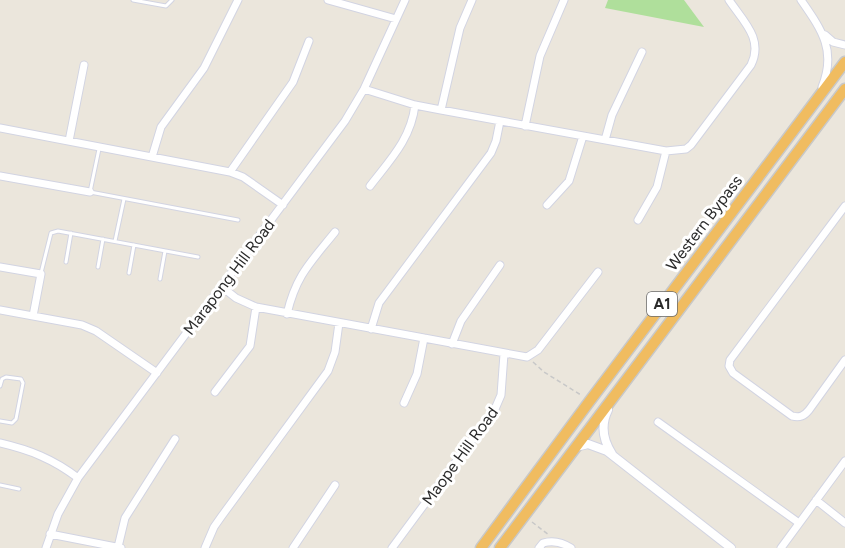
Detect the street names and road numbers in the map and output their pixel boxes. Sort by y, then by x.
street label: Western Bypass [662,171,746,275]
street label: Marapong Hill Road [179,215,279,339]
road number: A1 [647,292,677,316]
street label: Maope Hill Road [418,403,502,509]

